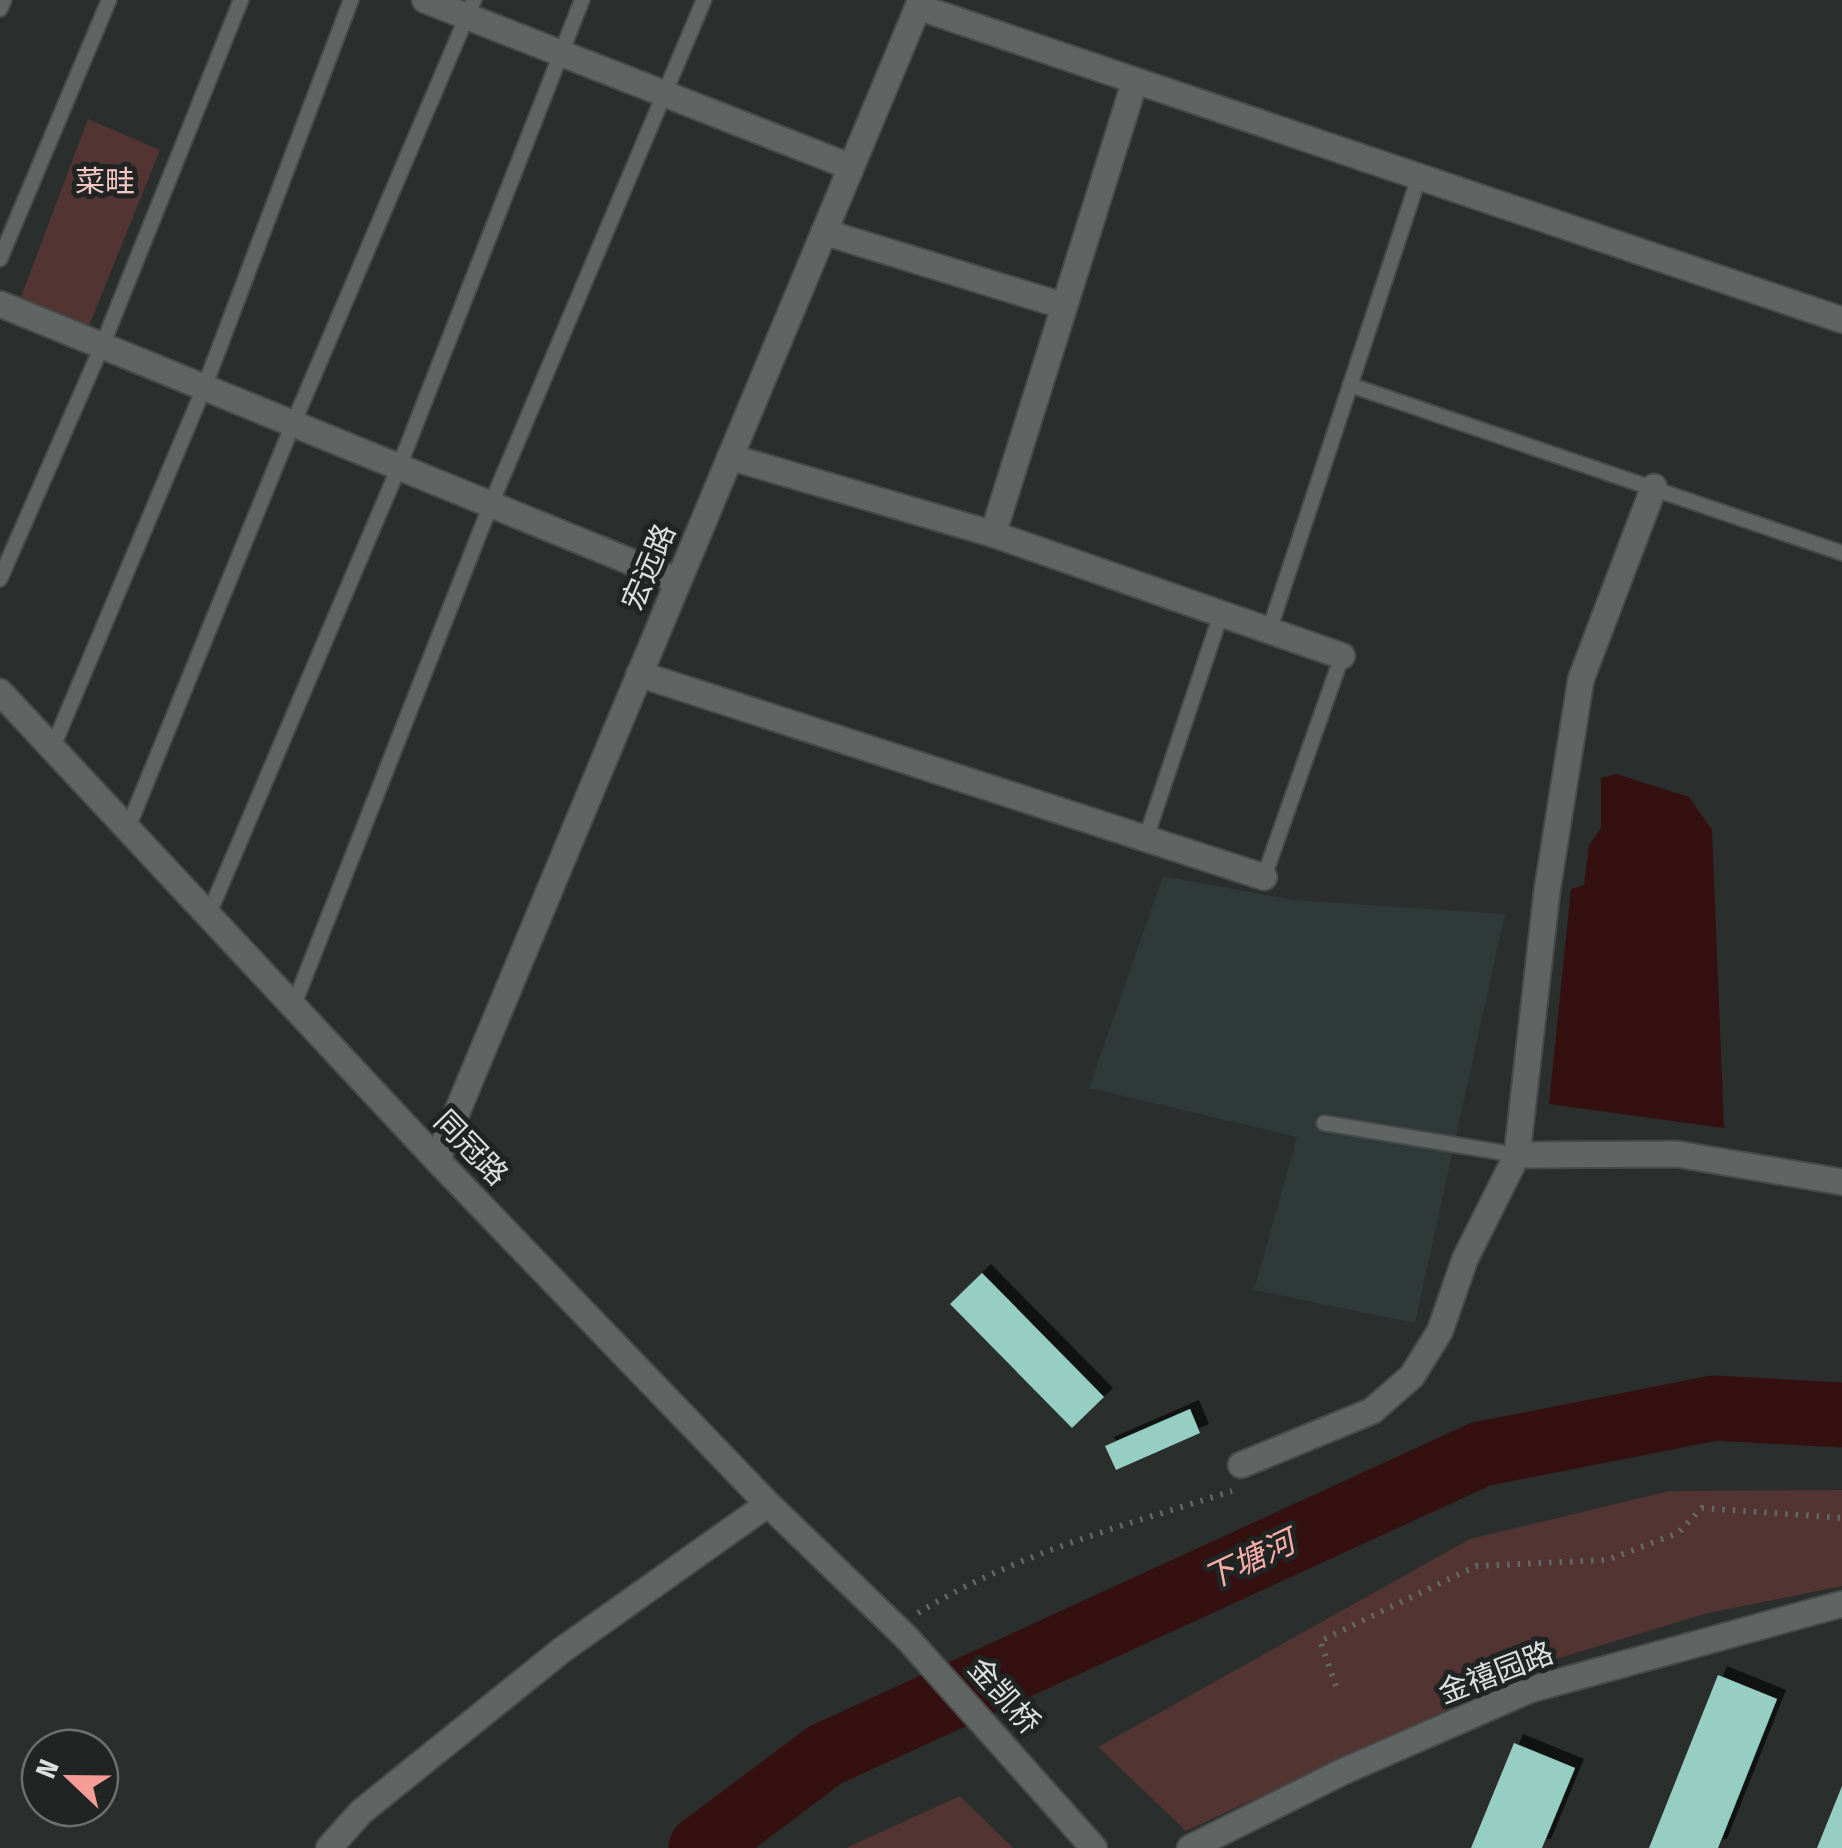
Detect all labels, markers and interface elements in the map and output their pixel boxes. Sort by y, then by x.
park label: 菜畦 [75,164,135,200]
street label: 宏远路 [615,519,683,615]
street label: 同冠路 [427,1103,515,1193]
water label: 下塘河 [1197,1520,1306,1598]
street label: 金禧园路 [1434,1635,1558,1711]
street label: 金凯桥 [961,1651,1047,1741]
north arrow [20,1728,120,1828]
text: N [29,1755,66,1783]

